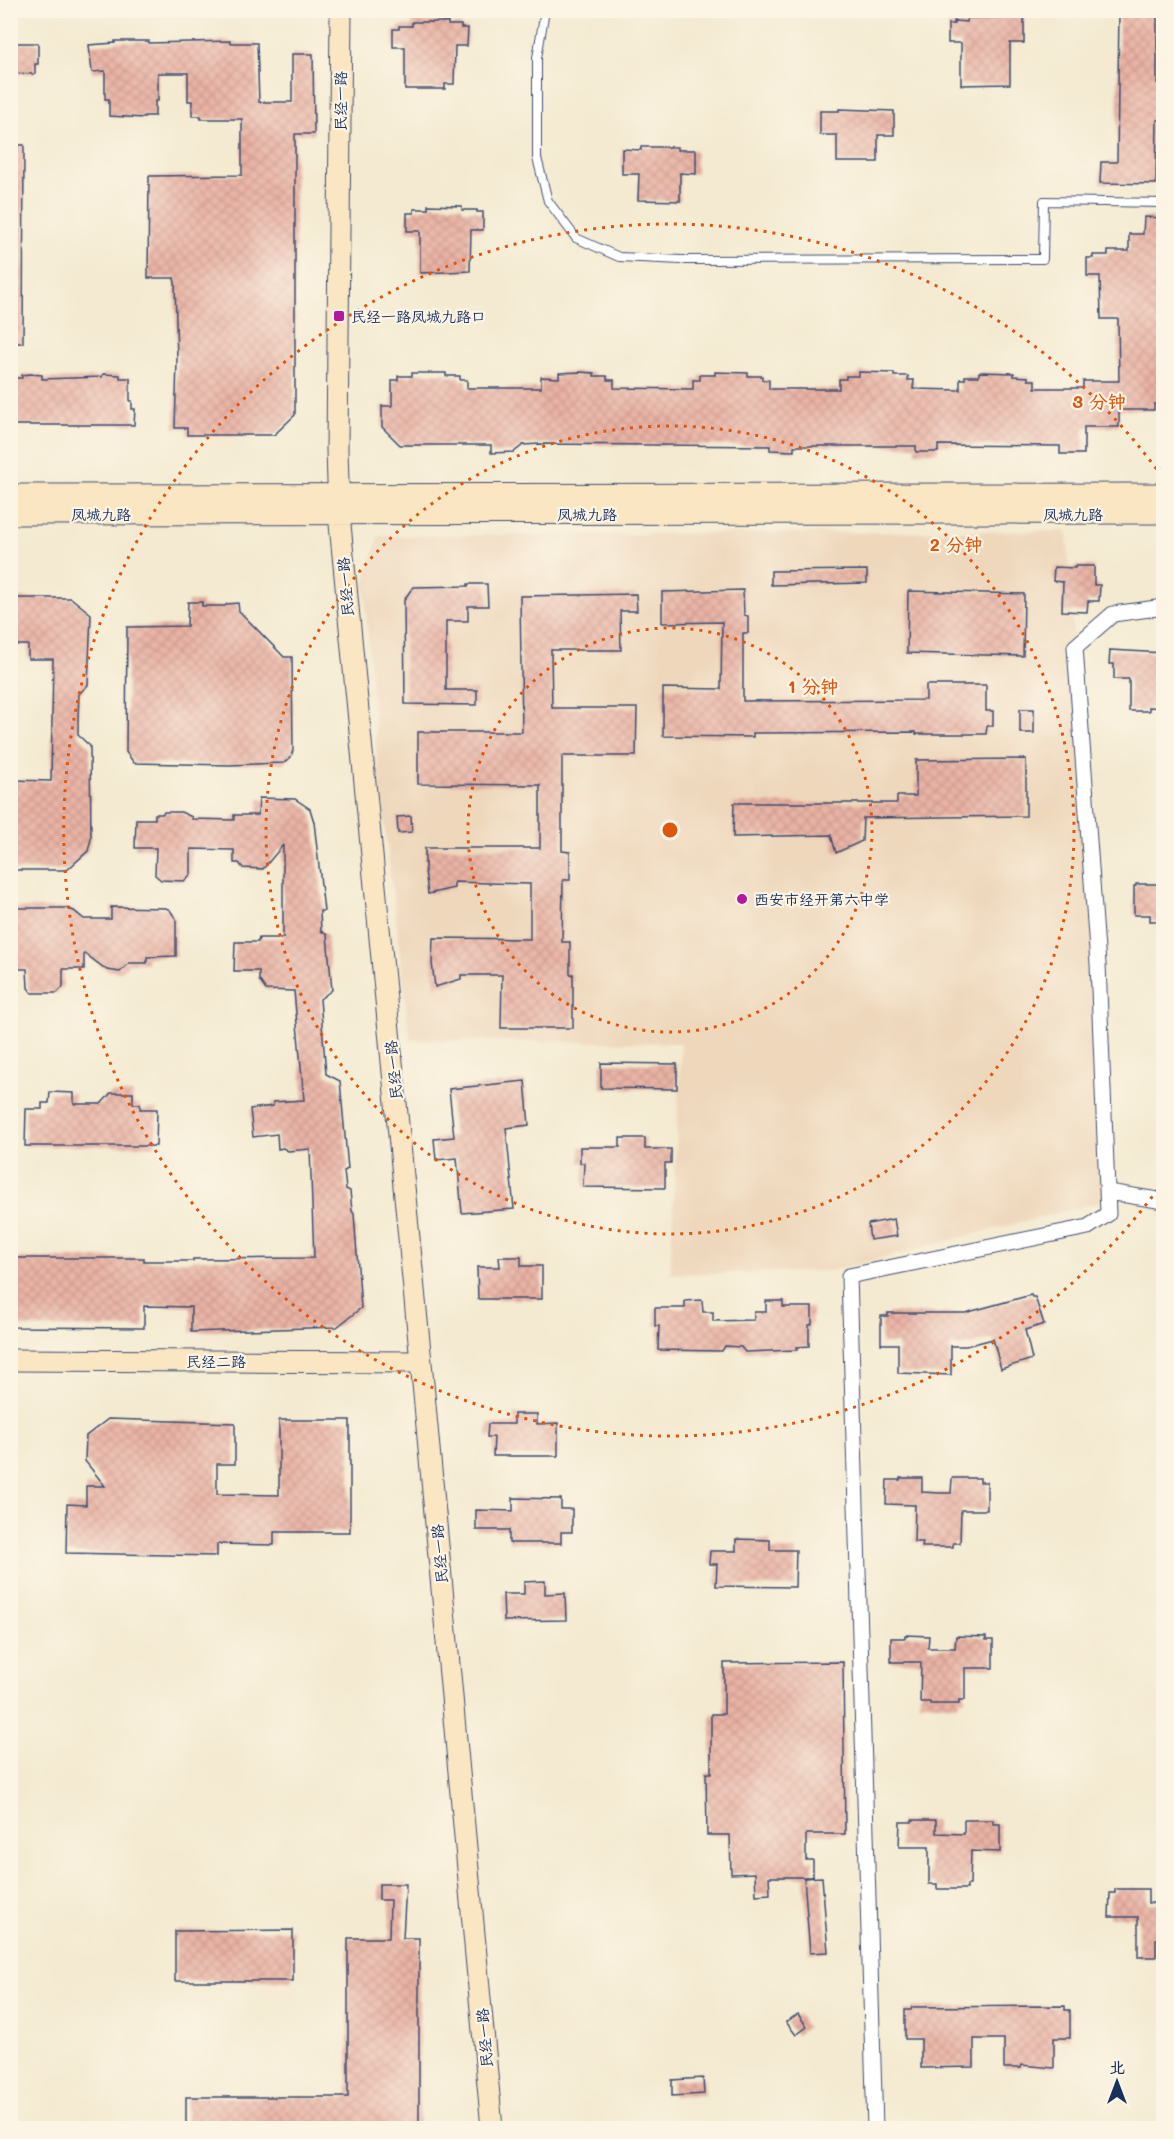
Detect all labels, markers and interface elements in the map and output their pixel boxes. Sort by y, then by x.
street label: 民经一路 [330,71,350,131]
place label: 民经一路凤城九路口 [351,306,486,326]
marker: 民经一路凤城九路口 [332,309,346,323]
text: 3 分钟 [1072,389,1126,413]
street label: 凤城九路 [71,504,131,524]
street label: 凤城九路 [557,504,617,524]
street label: 凤城九路 [1043,504,1103,524]
text: 2 分钟 [930,532,982,556]
street label: 民经一路 [332,556,358,618]
text: 1 分钟 [788,674,838,698]
centre of rings [660,820,680,840]
place label: 西安市经开第六中学 [754,889,889,909]
marker: 西安市经开第六中学 [735,892,749,906]
street label: 民经一路 [380,1039,406,1101]
street label: 民经二路 [186,1351,246,1371]
street label: 民经一路 [426,1523,452,1585]
street label: 民经一路 [471,2007,497,2069]
north arrow [1087,2052,1147,2112]
text: 北 [1109,2056,1125,2077]

